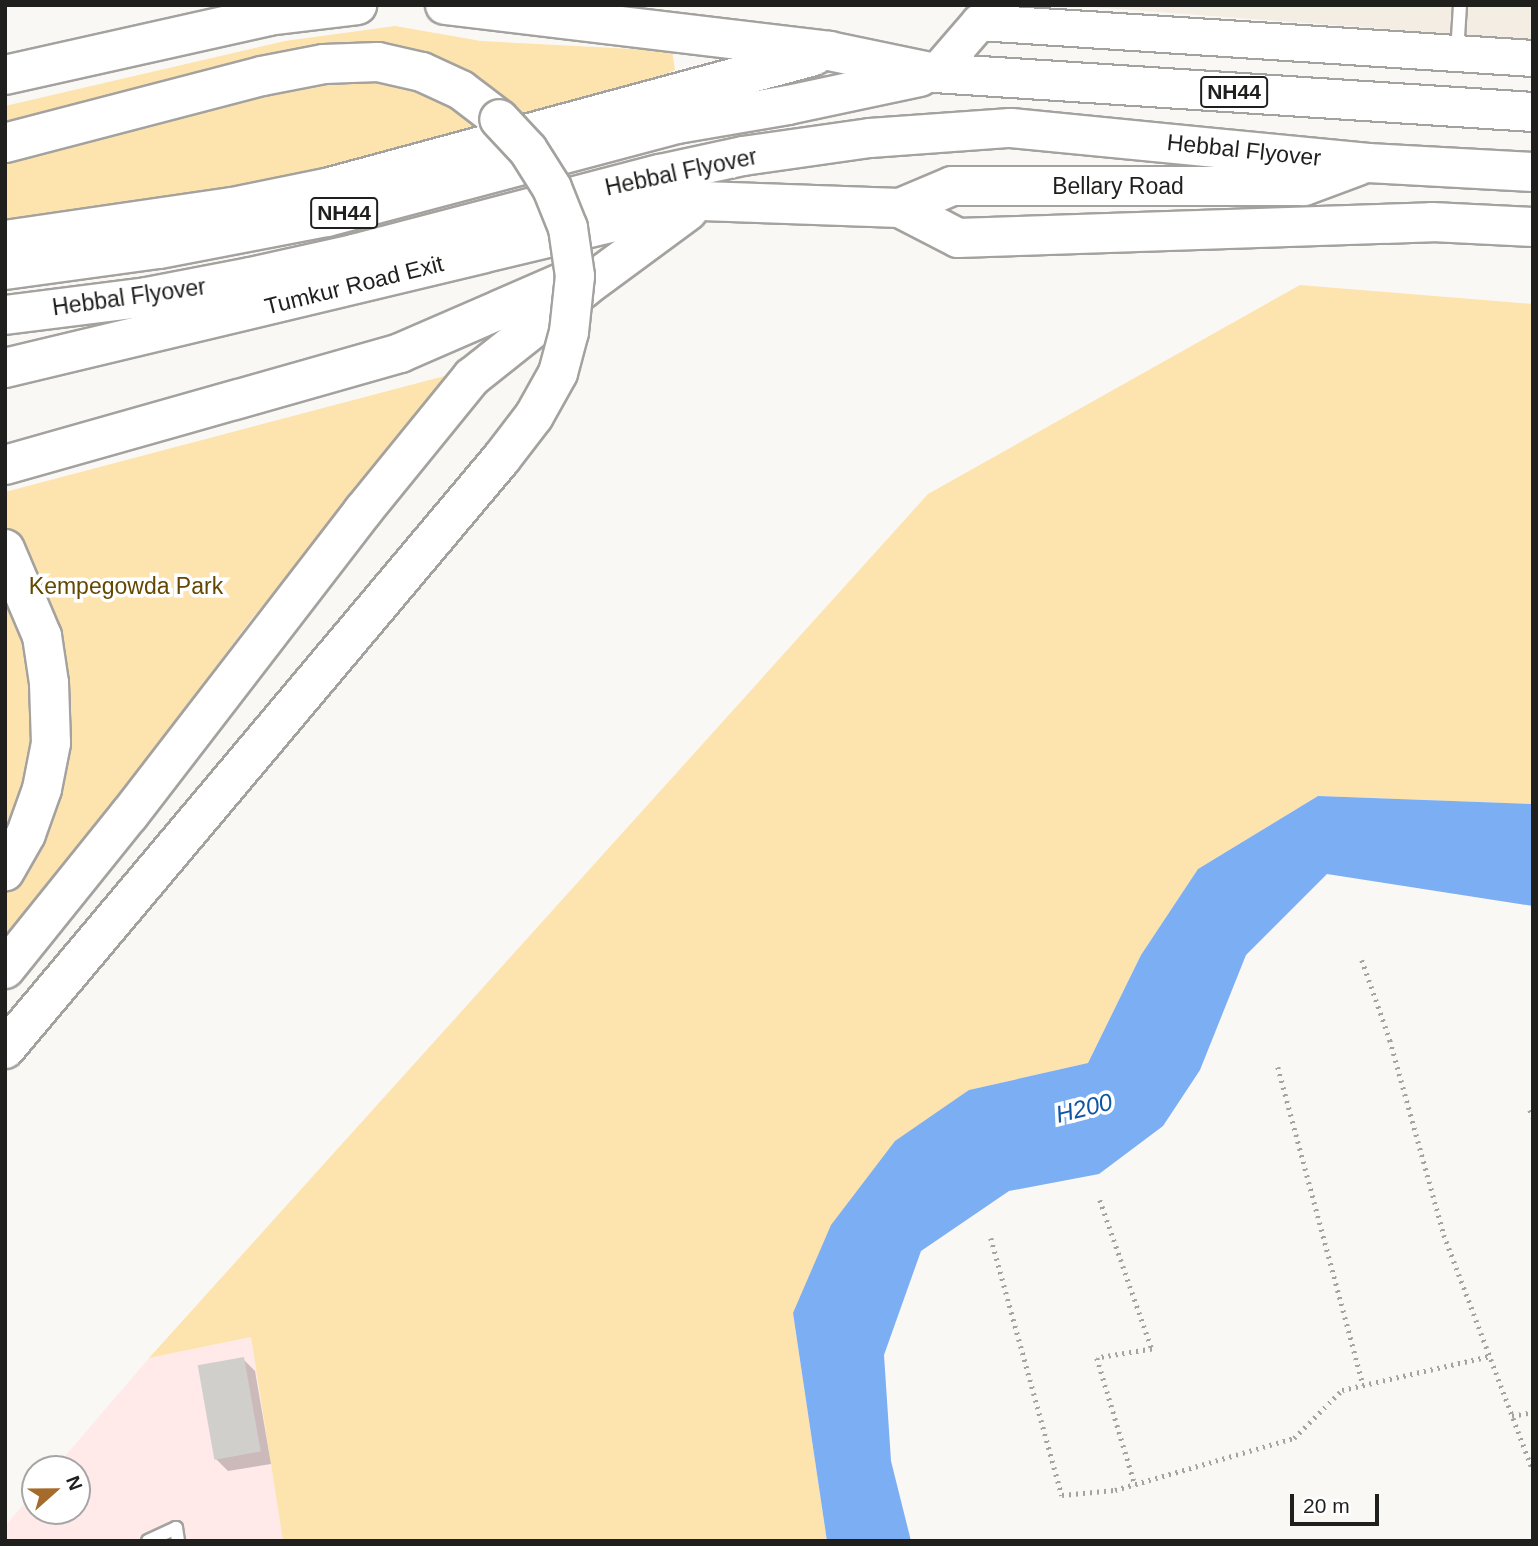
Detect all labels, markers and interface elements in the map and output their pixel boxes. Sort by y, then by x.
road number: NH44 [1199,74,1269,110]
street label: Hebbal Flyover [1166,128,1322,172]
street label: Hebbal Flyover [602,142,760,202]
street label: Bellary Road [1052,172,1184,200]
road number: NH44 [309,196,379,230]
street label: Tumkur Road Exit [262,249,446,321]
street label: Hebbal Flyover [50,273,208,321]
park label: Kempegowda Park [29,572,223,600]
water label: H200 [1053,1087,1115,1129]
north arrow [21,1455,91,1525]
text: N [62,1473,86,1493]
scale bar [1293,1480,1382,1524]
text: 20 m [1303,1494,1350,1517]

